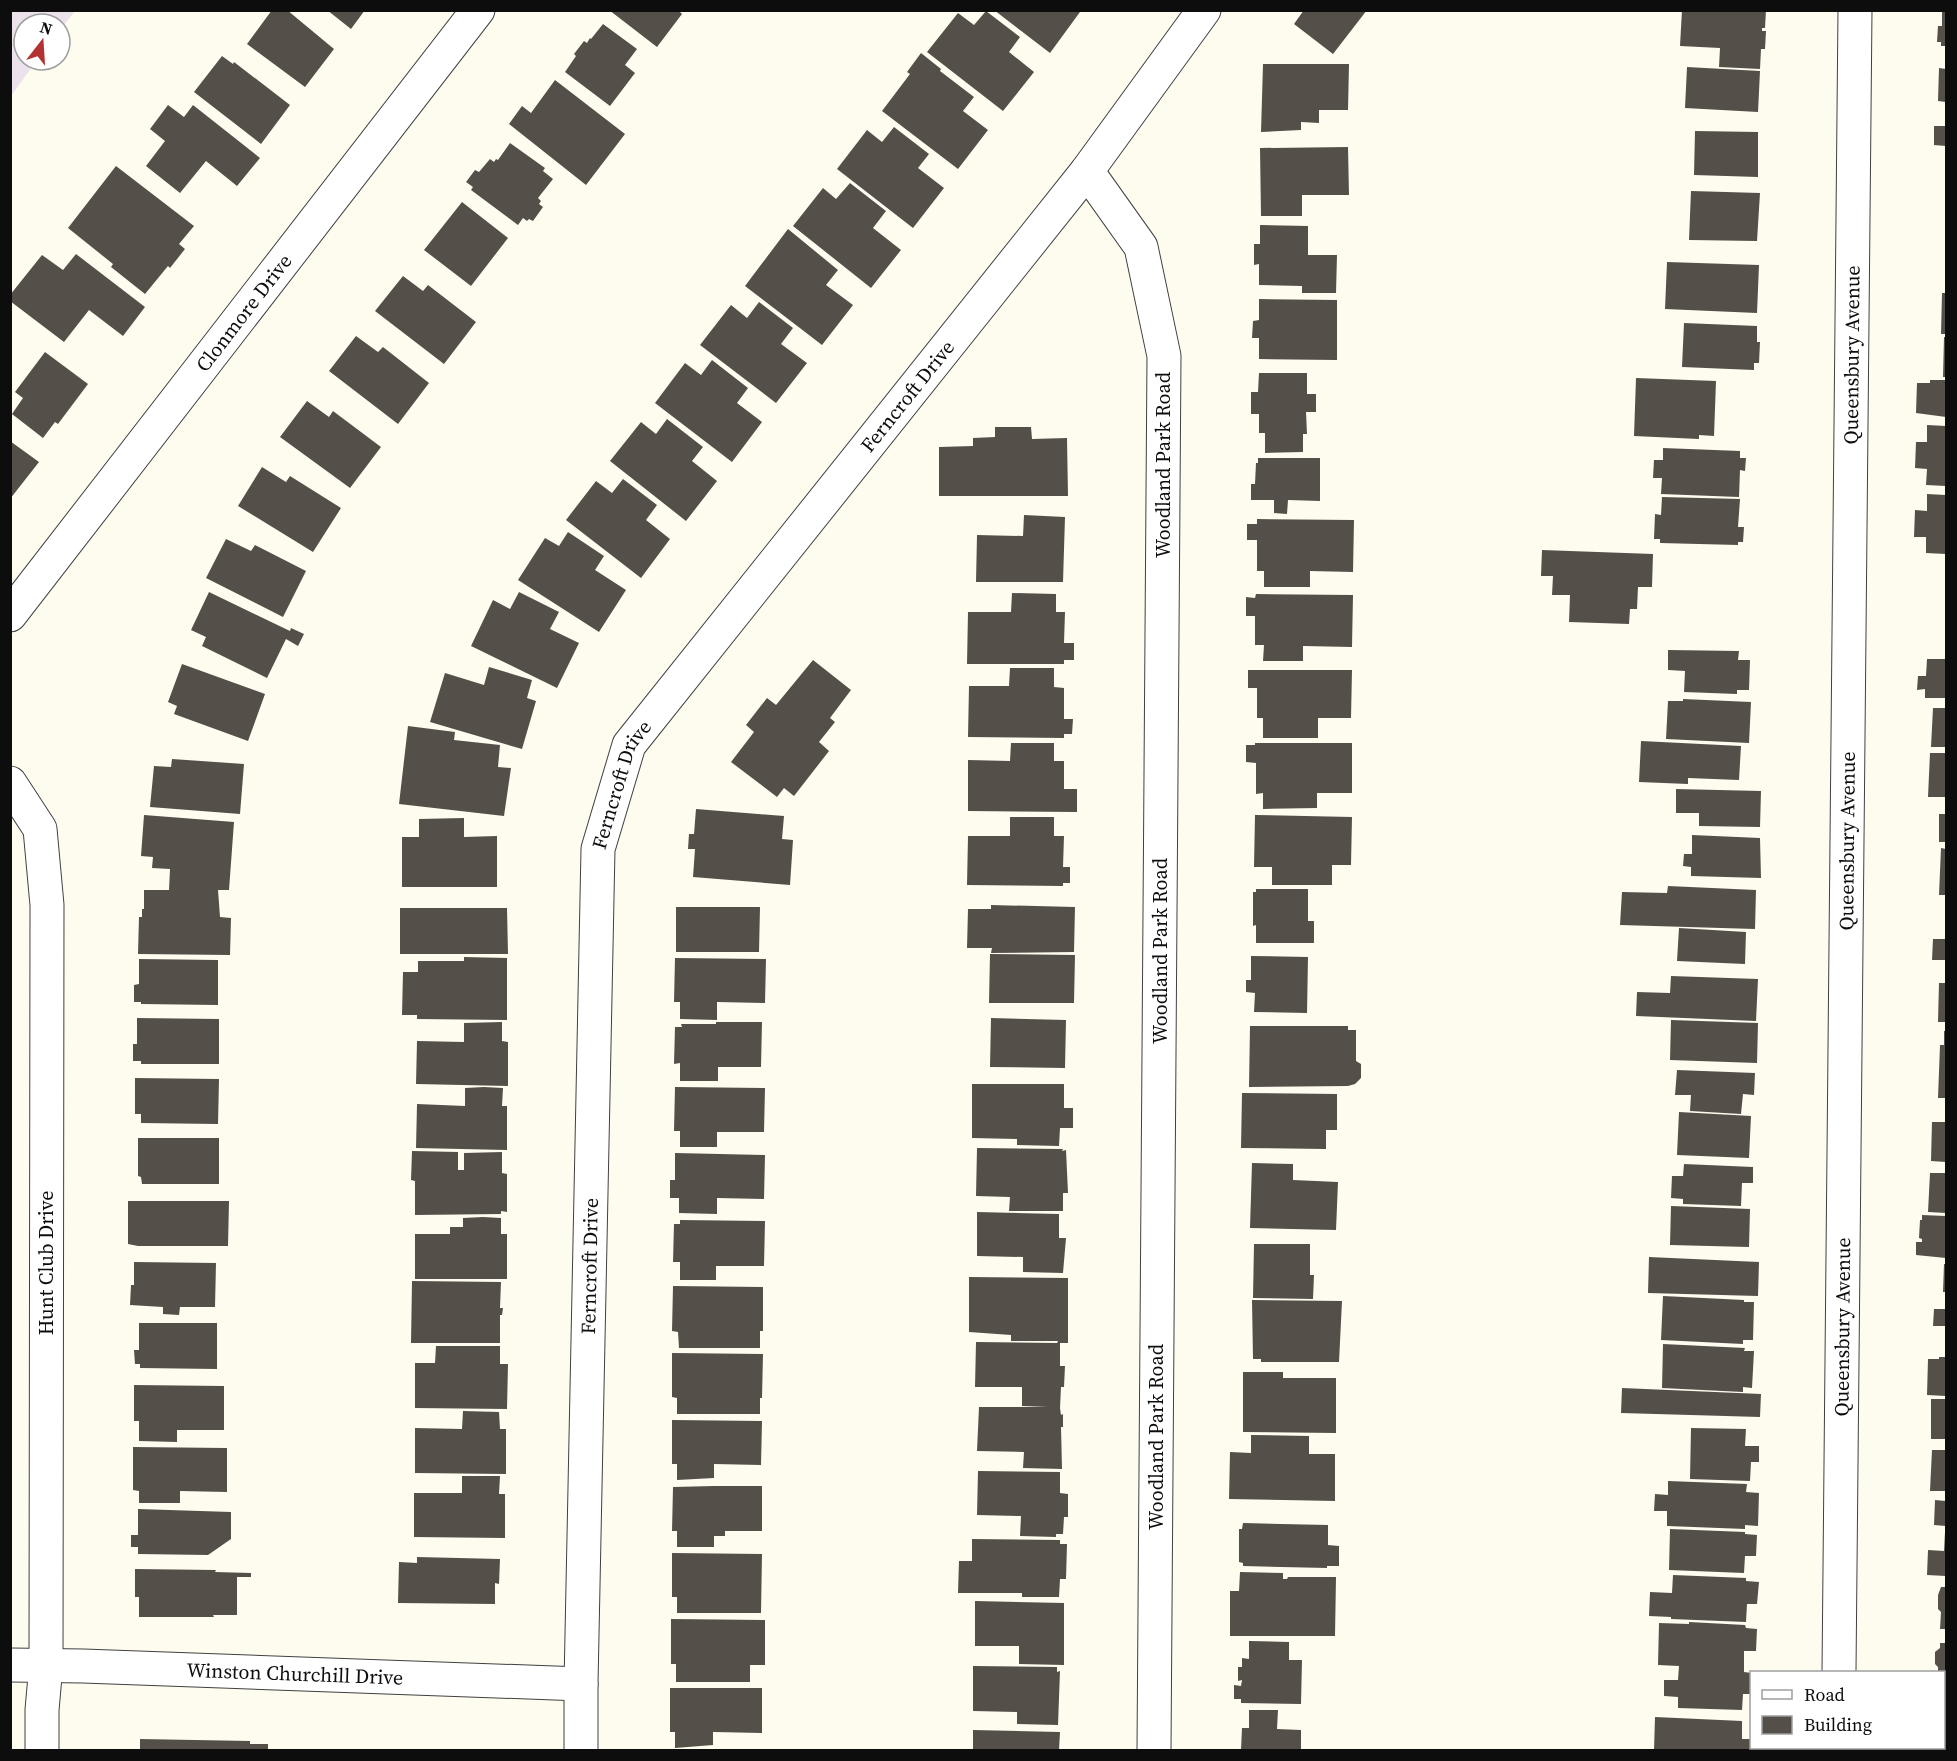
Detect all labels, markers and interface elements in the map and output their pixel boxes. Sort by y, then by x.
north arrow [12,12,72,72]
text: N [38,15,56,40]
street label: Clonmore Drive [189,248,298,378]
street label: Queensbury Avenue [1837,265,1867,445]
street label: Ferncroft Drive [854,334,961,458]
street label: Woodland Park Road [1149,371,1177,558]
street label: Ferncroft Drive [585,714,658,852]
street label: Queensbury Avenue [1832,751,1862,931]
street label: Woodland Park Road [1146,857,1174,1044]
street label: Hunt Club Drive [32,1191,60,1335]
street label: Ferncroft Drive [574,1198,605,1335]
street label: Queensbury Avenue [1827,1237,1857,1417]
street label: Woodland Park Road [1142,1343,1170,1530]
street label: Winston Churchill Drive [186,1656,404,1692]
legend [1750,1671,1945,1749]
text: Road [1804,1682,1845,1707]
text: Building [1804,1712,1872,1737]

